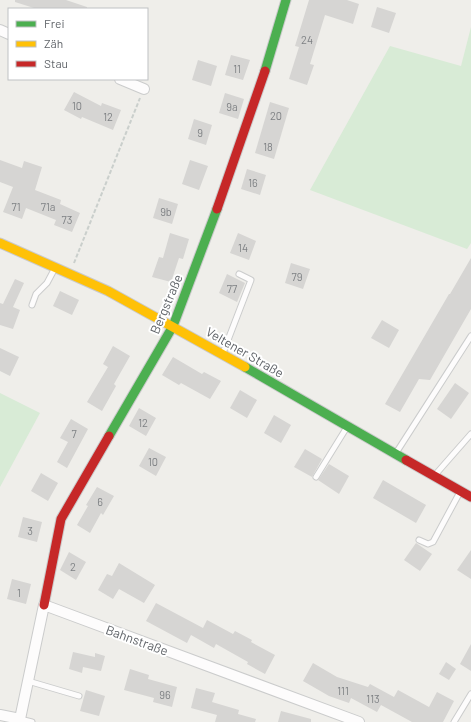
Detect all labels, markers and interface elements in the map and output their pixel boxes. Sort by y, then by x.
legend [8,8,148,80]
text: Frei [44,16,64,30]
house number: 24 [301,33,313,46]
text: Zäh [44,36,63,50]
text: Stau [44,56,68,70]
house number: 11 [233,62,241,75]
house number: 10 [72,99,82,112]
house number: 9a [226,100,238,113]
house number: 20 [270,109,282,122]
house number: 12 [103,110,113,123]
house number: 9 [197,126,203,139]
house number: 18 [263,140,273,153]
house number: 16 [248,176,258,189]
house number: 71 [11,200,21,213]
house number: 71a [41,200,55,213]
house number: 9b [160,205,172,218]
house number: 73 [62,213,72,226]
house number: 14 [238,241,248,254]
house number: 79 [292,270,303,283]
street label: Bergstraße [146,272,186,336]
house number: 77 [227,282,237,295]
street label: Veltener Straße [203,323,287,381]
house number: 12 [138,416,148,429]
house number: 7 [71,427,77,440]
house number: 10 [148,455,158,468]
house number: 6 [97,495,103,508]
house number: 3 [27,524,33,537]
house number: 2 [70,560,76,573]
house number: 1 [17,586,21,599]
street label: Bahnstraße [104,621,170,659]
house number: 111 [337,684,349,697]
house number: 96 [159,688,171,701]
house number: 113 [366,692,380,705]

